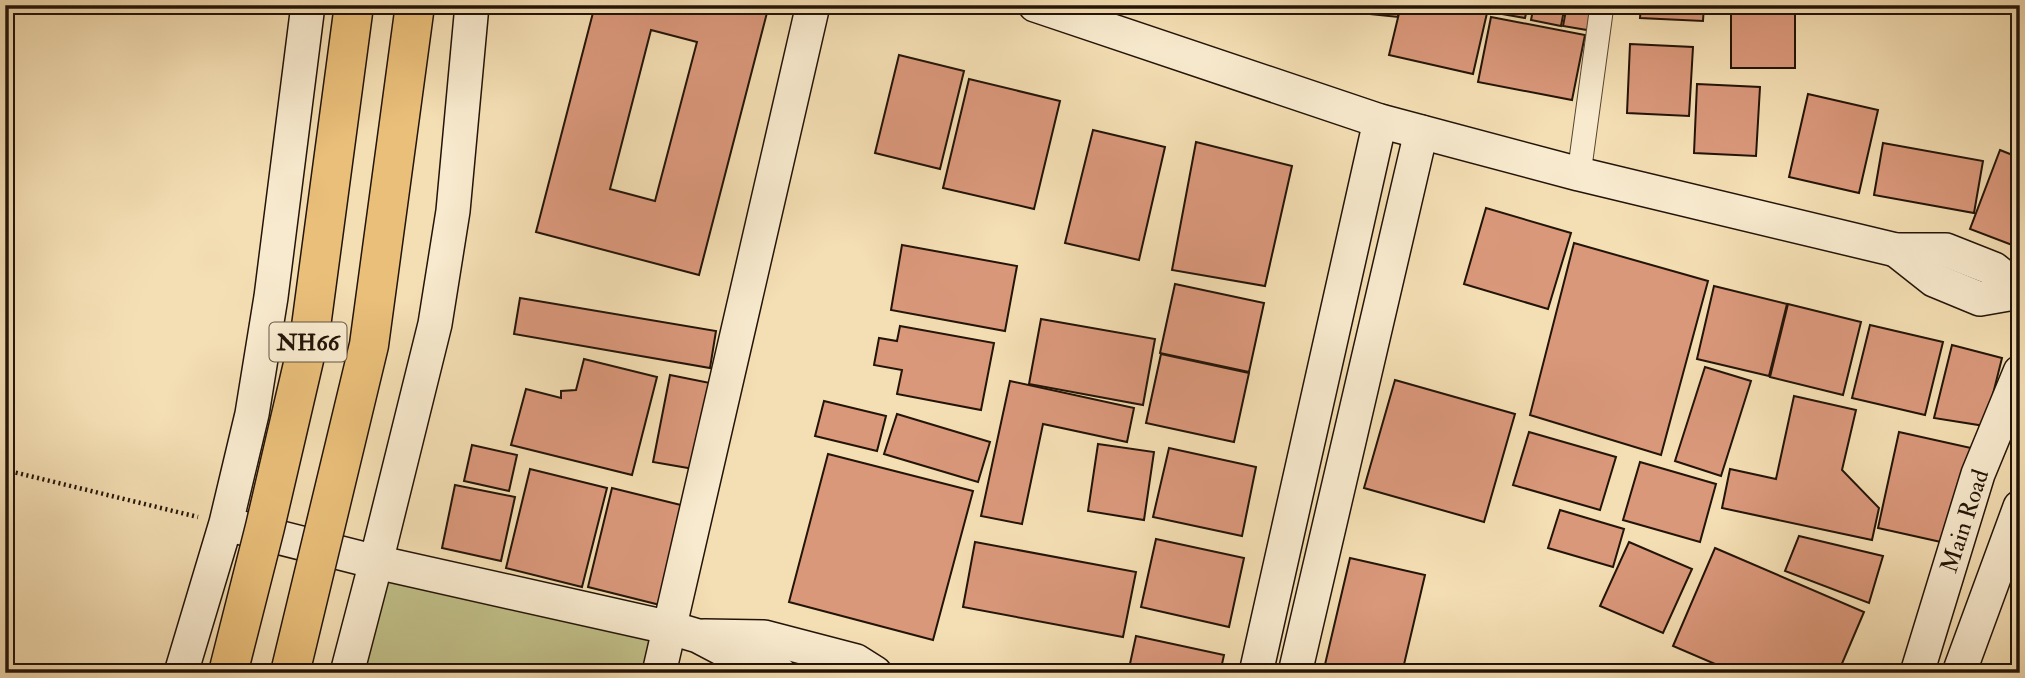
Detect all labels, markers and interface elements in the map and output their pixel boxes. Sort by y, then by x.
road number: NH66 [270,322,346,362]
street label: Main Road [1934,465,1996,577]

